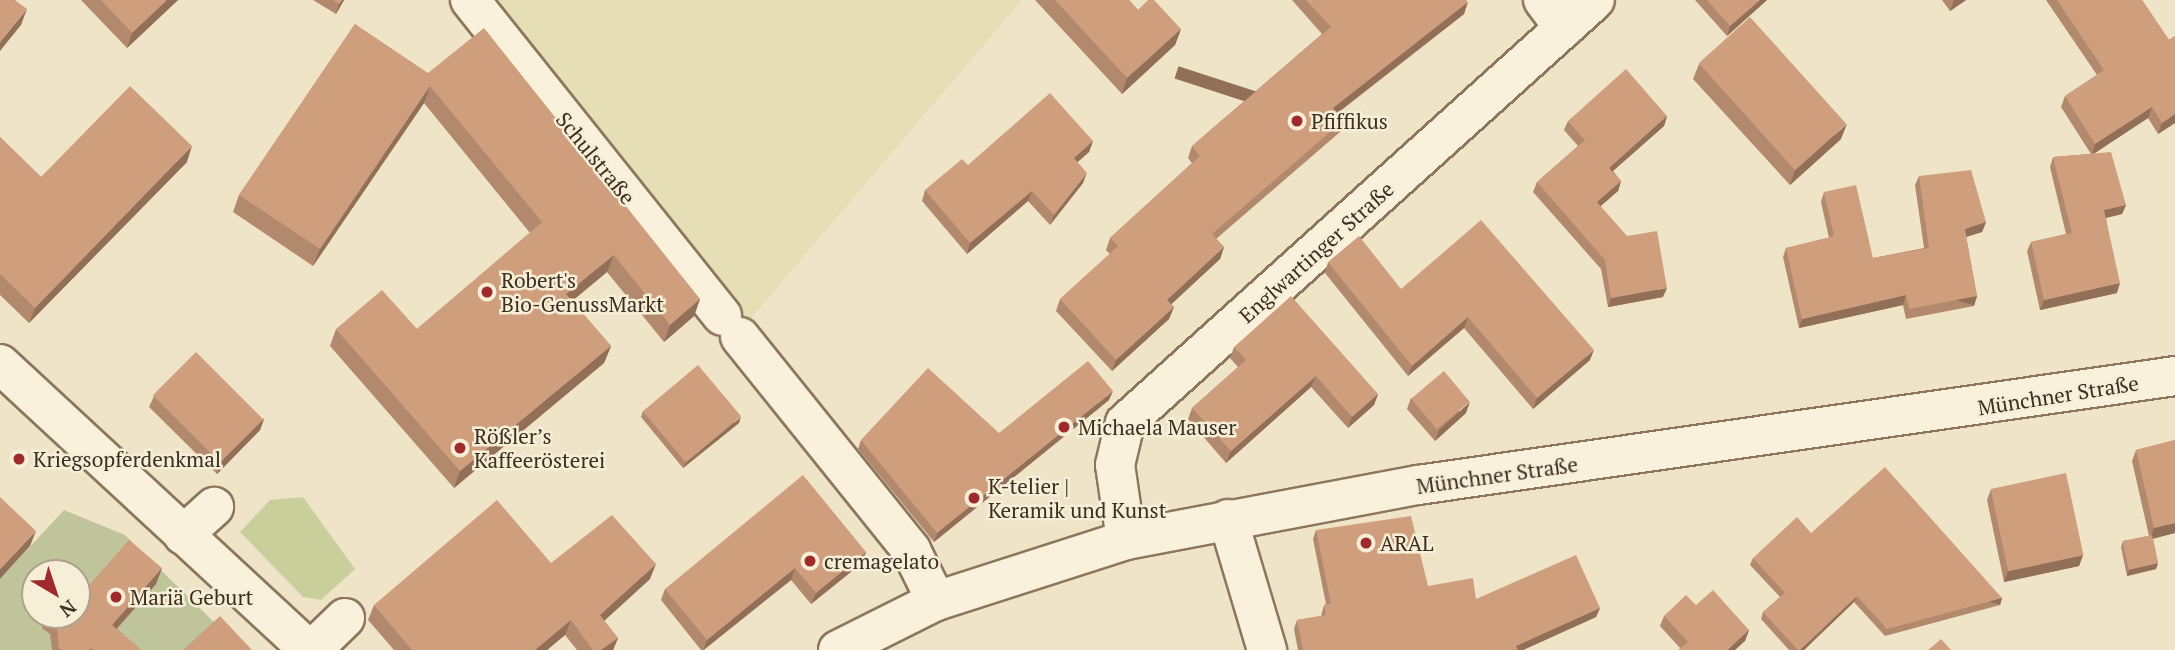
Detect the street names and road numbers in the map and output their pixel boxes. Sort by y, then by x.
street label: Schulstraße [551,107,641,209]
street label: Englwartinger Straße [1234,176,1398,328]
street label: Münchner Straße [1976,370,2140,420]
street label: Münchner Straße [1415,451,1579,499]

